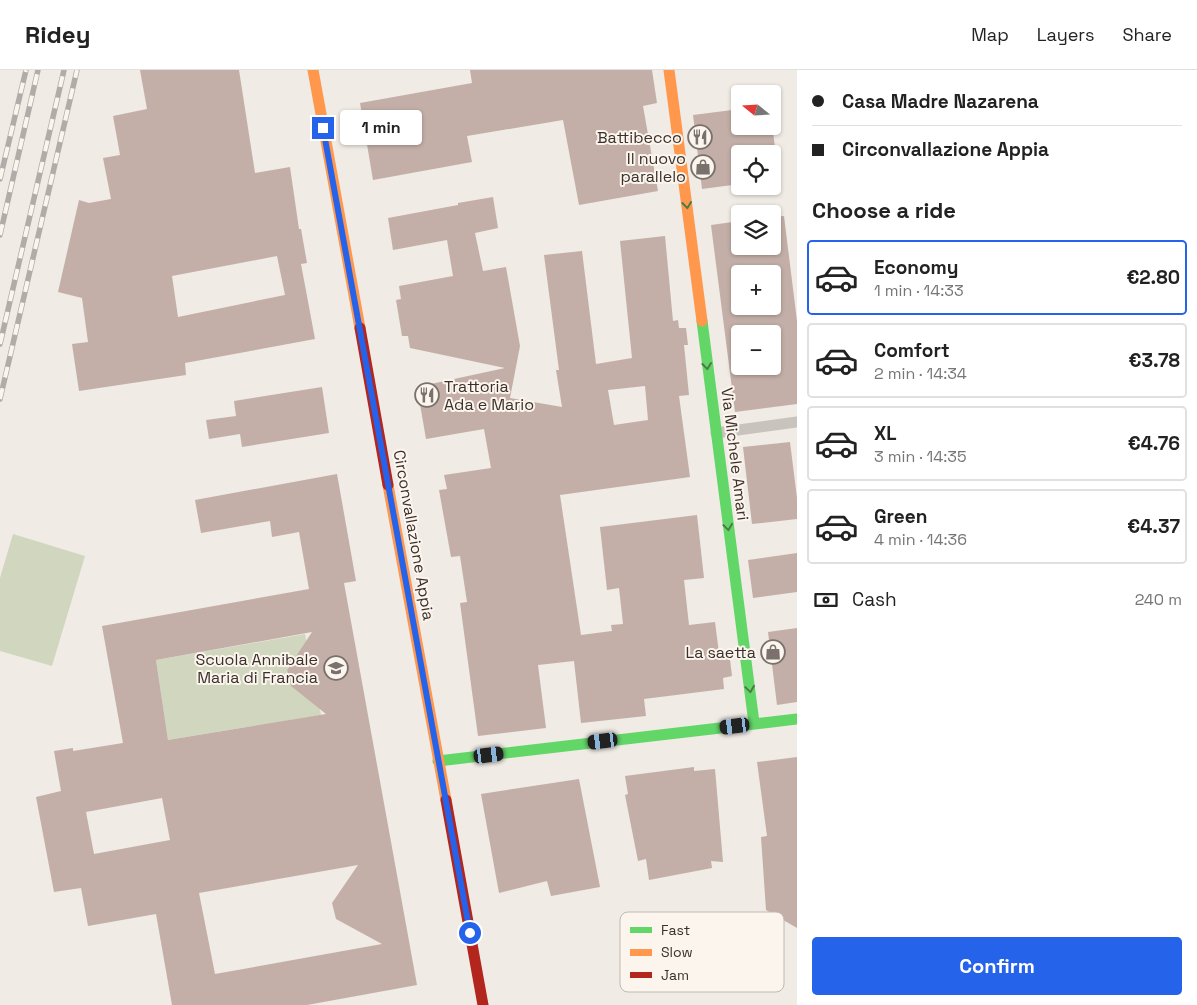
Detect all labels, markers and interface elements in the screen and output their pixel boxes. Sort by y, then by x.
text: Ridey [25,19,91,50]
text: Map [971,23,1009,46]
text: Layers [1037,23,1094,46]
text: Share [1122,23,1172,46]
north arrow [731,85,781,135]
map controls [731,85,781,375]
text: Casa Madre Nazarena [842,89,1039,114]
callout: 1 min [340,110,423,146]
route end [312,117,334,139]
text: 1 min [361,117,401,138]
restaurant icon: Battibecco [687,124,713,150]
place label: Battibecco [597,127,682,148]
text: Circonvallazione Appia [842,137,1049,162]
button: locate [731,145,781,195]
place label: Il nuovo parallelo [620,148,686,187]
shop icon: Il nuovo parallelo [690,154,716,180]
text: Choose a ride [812,196,956,224]
one-way arrow [681,201,691,209]
button: layers [731,205,781,255]
icon: car [814,255,859,300]
text: Economy [874,255,958,280]
button: + [731,265,781,315]
text: €2.80 [1126,265,1180,290]
text: 1 min · 14:33 [874,280,964,301]
button: − [731,325,781,375]
icon: car [814,338,859,383]
text: Comfort [874,338,950,363]
text: €3.78 [1129,348,1180,373]
one-way arrow [701,363,712,371]
text: 2 min · 14:34 [874,363,967,384]
place label: Trattoria Ada e Mario [444,376,534,415]
restaurant icon: Trattoria Ada e Mario [414,382,440,408]
street label: Via Michele Amari [716,386,754,522]
icon: car [814,421,859,466]
text: XL [874,421,897,446]
text: €4.76 [1128,431,1180,456]
text: 3 min · 14:35 [874,446,966,467]
street label: Circonvallazione Appia [389,448,439,622]
icon: car [814,504,859,549]
text: Green [874,504,927,529]
text: €4.37 [1127,514,1180,539]
one-way arrow [723,523,733,532]
text: 4 min · 14:36 [874,529,967,550]
icon: cash [812,586,840,614]
text: Cash [852,587,897,612]
text: 240 m [1135,589,1182,610]
shop icon: La saetta [760,639,786,665]
place label: La saetta [685,642,756,663]
place label: Scuola Annibale Maria di Francia [195,649,318,688]
school or university icon: Scuola Annibale Maria di Francia [323,655,349,681]
one-way arrow [744,685,755,693]
car [719,717,750,735]
car [587,732,618,750]
car [473,746,504,764]
legend [620,912,784,992]
text: Fast [661,921,690,939]
route start [459,922,481,944]
button: Confirm [812,937,1182,995]
text: Slow [661,943,693,961]
text: Jam [661,966,689,984]

